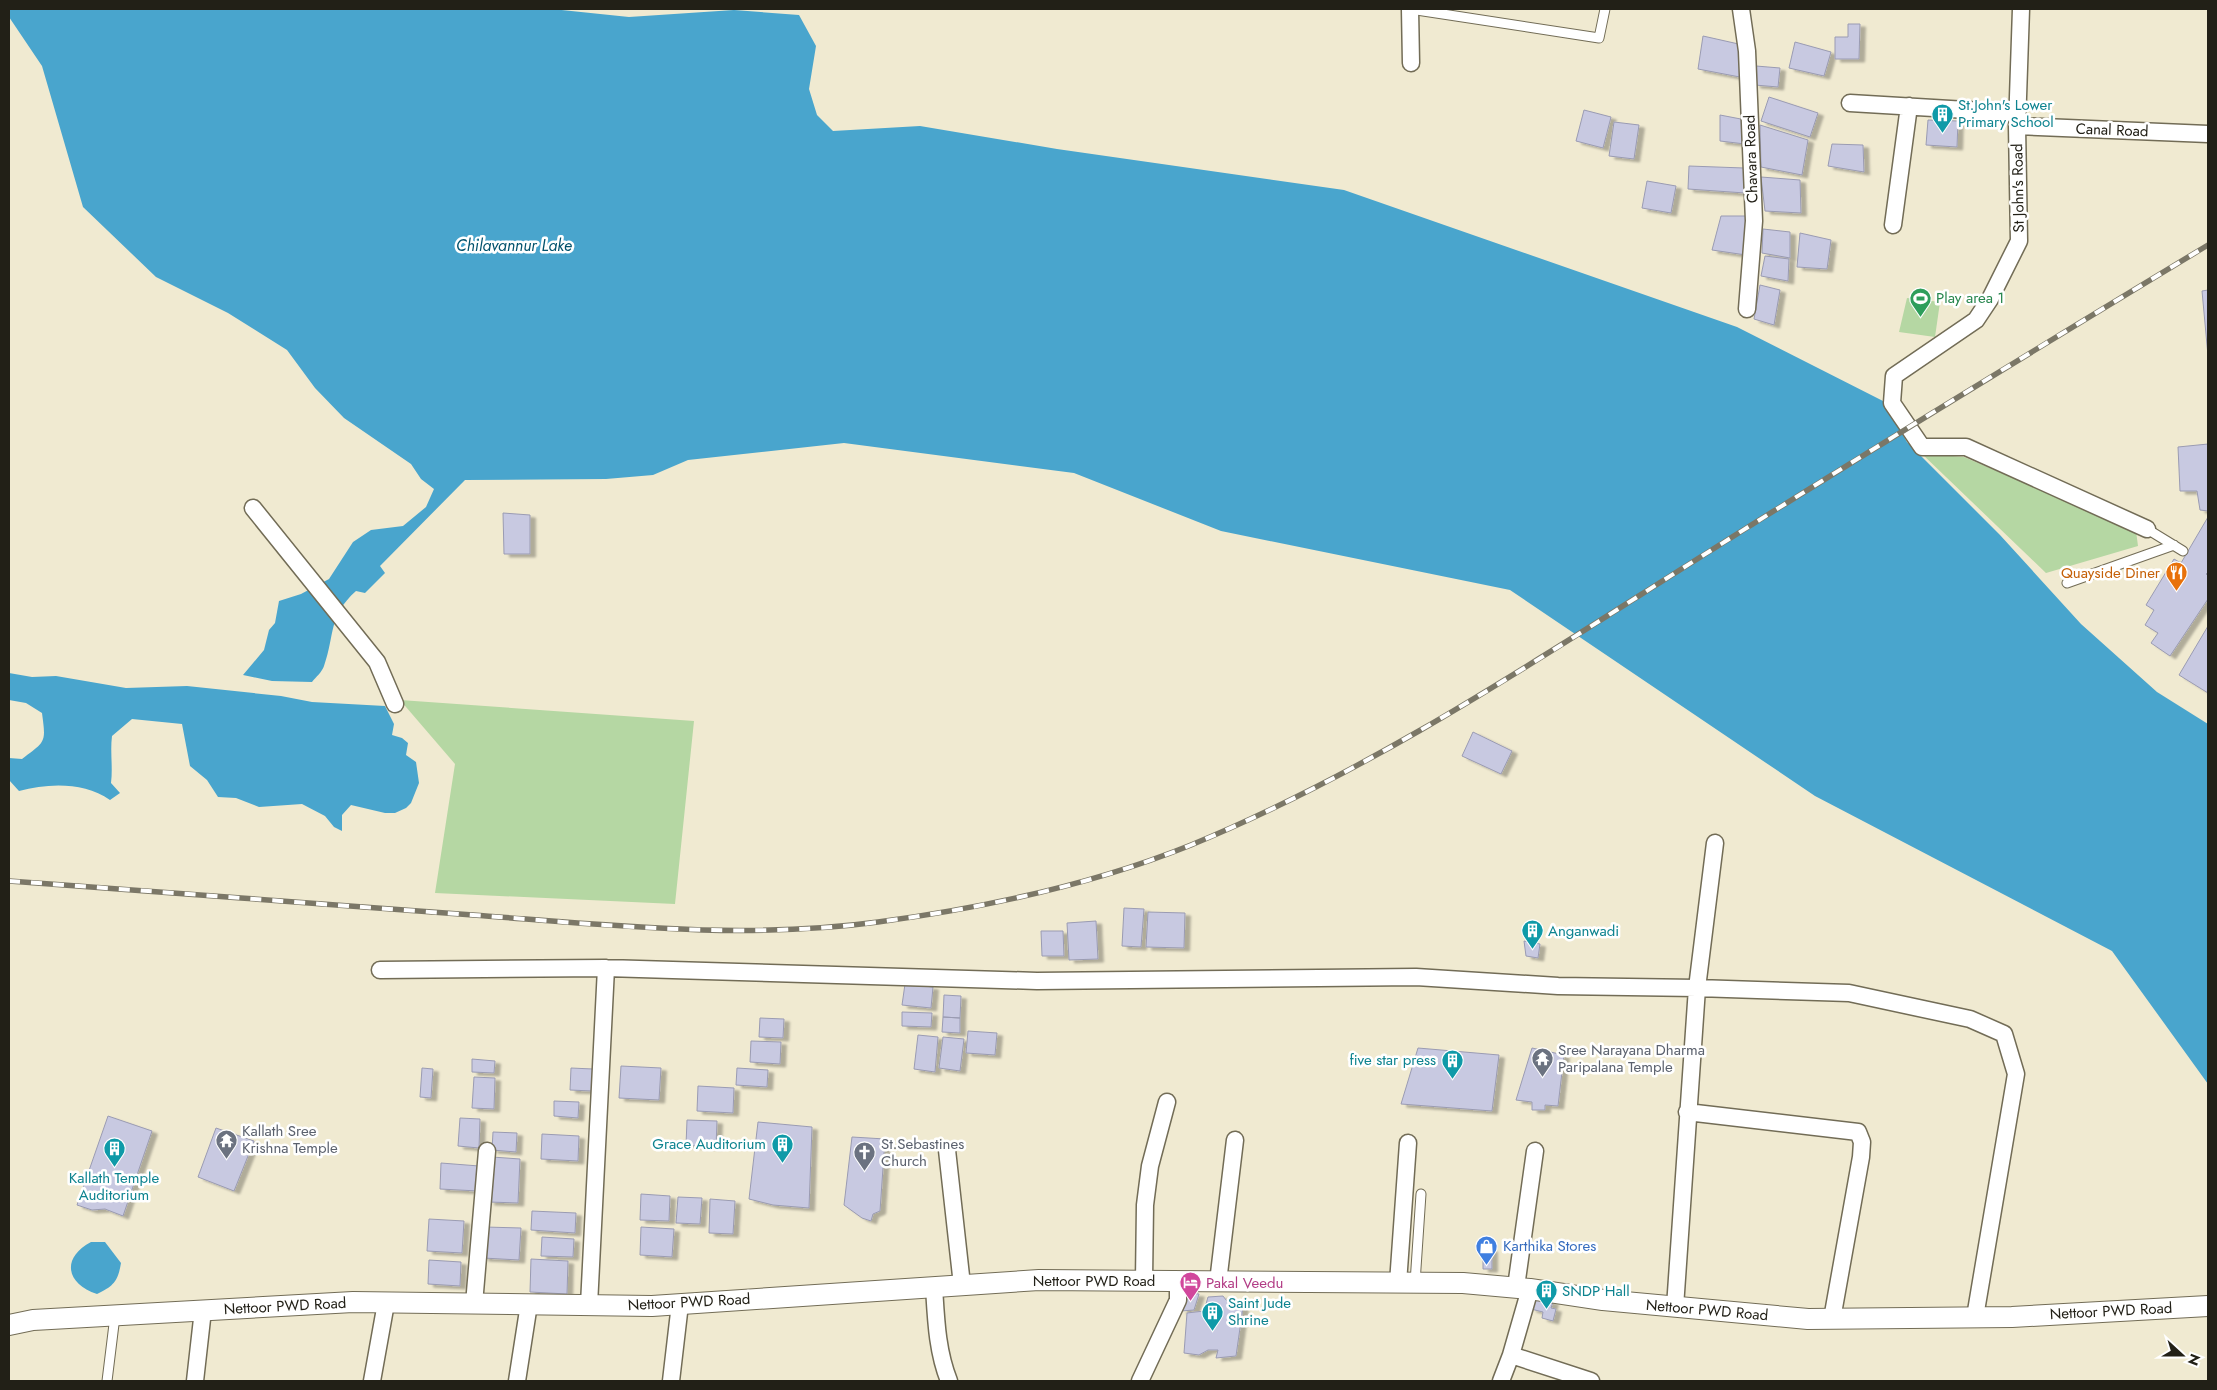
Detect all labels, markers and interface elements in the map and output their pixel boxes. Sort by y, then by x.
place label: St.John's Lower Primary School [1958,94,2054,133]
building icon: St.John's Lower Primary School [1930,102,1954,133]
street label: Chavara Road [1738,114,1764,204]
street label: Canal Road [2075,118,2149,142]
street label: St John's Road [2006,143,2030,233]
water label: Chilavannur Lake [456,234,572,257]
sports icon: Play area 1 [1908,286,1932,317]
place label: Play area 1 [1936,287,2004,309]
restaurant icon: Quayside Diner [2164,561,2188,592]
place label: Quayside Diner [2061,562,2161,584]
building icon: Anganwadi [1520,919,1544,950]
place label: Anganwadi [1548,920,1619,942]
place label: Sree Narayana Dharma Paripalana Temple [1558,1039,1705,1078]
temple icon: Sree Narayana Dharma Paripalana Temple [1530,1047,1554,1078]
building icon: five star press [1440,1048,1464,1079]
place label: five star press [1349,1049,1436,1071]
place label: Kallath Sree Krishna Temple [242,1120,338,1159]
temple icon: Kallath Sree Krishna Temple [214,1128,238,1159]
building icon: Grace Auditorium [770,1132,794,1163]
place label: Grace Auditorium [652,1133,766,1155]
place label: St.Sebastines Church [881,1133,964,1172]
building icon: Kallath Temple Auditorium [102,1137,126,1168]
church icon: St.Sebastines Church [853,1141,877,1172]
place label: Kallath Temple Auditorium [69,1167,159,1206]
shop icon: Karthika Stores [1475,1234,1499,1265]
place label: Karthika Stores [1503,1235,1596,1257]
street label: Nettoor PWD Road [1033,1270,1155,1292]
hotel icon: Pakal Veedu [1178,1271,1202,1302]
place label: Pakal Veedu [1206,1272,1283,1294]
building icon: SNDP Hall [1534,1279,1558,1310]
place label: SNDP Hall [1562,1280,1630,1302]
street label: Nettoor PWD Road [627,1288,751,1316]
street label: Nettoor PWD Road [223,1292,347,1320]
place label: Saint Jude Shrine [1228,1292,1291,1331]
street label: Nettoor PWD Road [1645,1294,1769,1326]
street label: Nettoor PWD Road [2049,1297,2173,1325]
building icon: Saint Jude Shrine [1200,1300,1224,1331]
north arrow [2157,1330,2207,1380]
text: N [2183,1351,2205,1368]

